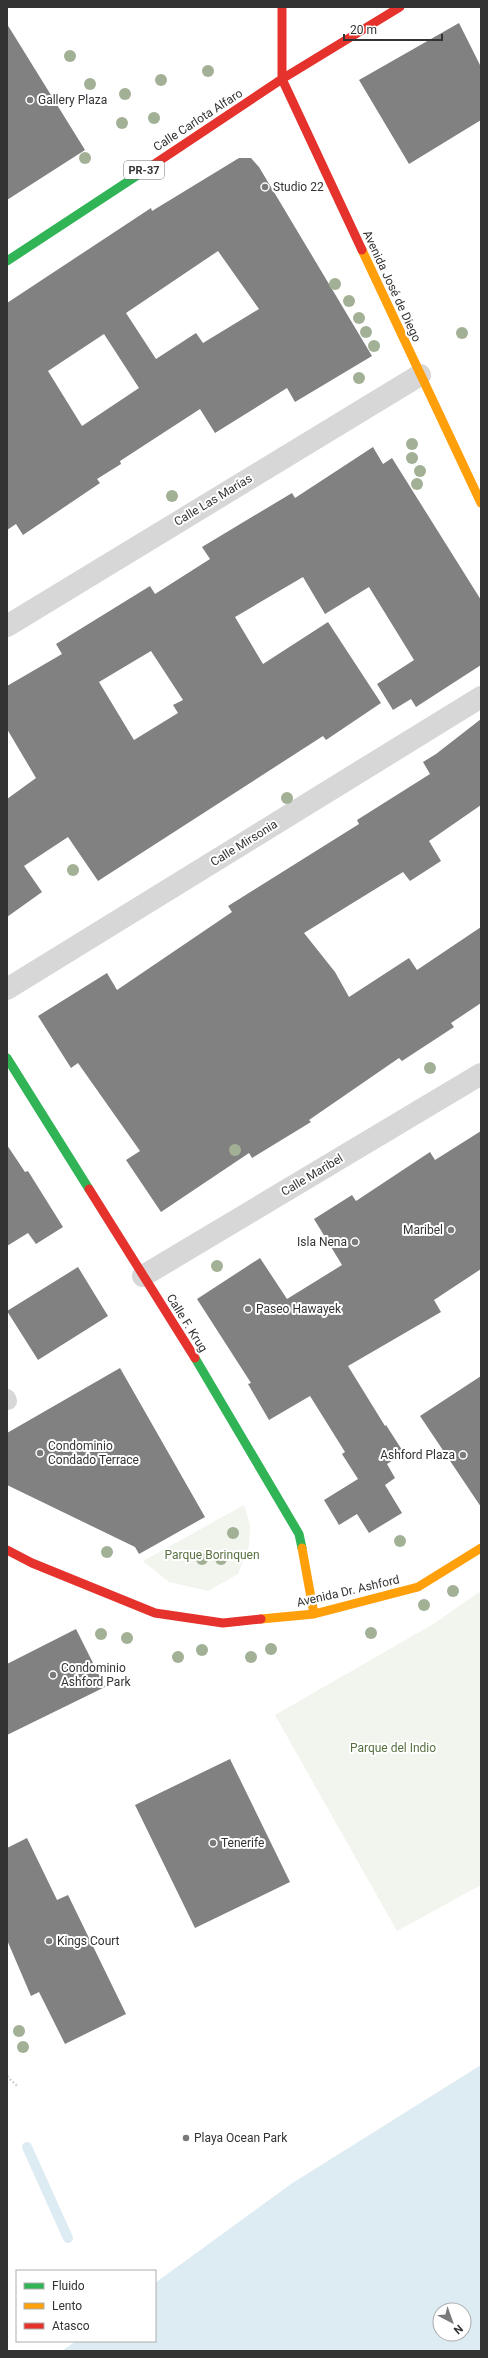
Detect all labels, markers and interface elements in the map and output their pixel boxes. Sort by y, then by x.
scale bar [344,16,442,42]
text: 20 m [350,23,377,37]
street label: Calle Carlota Alfaro [151,86,245,154]
place label: Gallery Plaza [38,93,107,107]
marker: Gallery Plaza [25,95,35,105]
road number: PR-37 [124,161,164,179]
place label: Studio 22 [273,180,324,194]
marker: Studio 22 [260,182,270,192]
street label: Avenida José de Diego [360,228,424,344]
street label: Calle Las Marías [171,471,255,529]
street label: Calle Mirsonia [208,817,280,869]
street label: Calle Maribel [279,1151,345,1199]
place label: Maribel [403,1223,443,1237]
marker: Maribel [446,1225,456,1235]
place label: Isla Nena [297,1235,347,1249]
marker: Isla Nena [350,1237,360,1247]
street label: Calle F. Krug [164,1291,210,1355]
place label: Paseo Hawayek [256,1302,342,1316]
marker: Paseo Hawayek [243,1304,253,1314]
place label: Condominio Condado Terrace [48,1439,139,1467]
marker: Condominio Condado Terrace [35,1448,45,1458]
place label: Ashford Plaza [380,1448,455,1462]
marker: Ashford Plaza [458,1450,468,1460]
park label: Parque Borinquen [164,1548,260,1562]
street label: Avenida Dr. Ashford [295,1572,401,1610]
place label: Condominio Ashford Park [61,1661,131,1689]
marker: Condominio Ashford Park [48,1670,58,1680]
park label: Parque del Indio [350,1741,436,1755]
place label: Tenerife [221,1836,264,1850]
marker: Tenerife [208,1838,218,1848]
place label: Kings Court [57,1934,120,1948]
marker: Kings Court [44,1936,54,1946]
place label: Playa Ocean Park [194,2131,288,2145]
marker: Playa Ocean Park [181,2133,191,2143]
legend [16,2270,156,2342]
text: Fluido [52,2279,85,2293]
text: Lento [52,2299,82,2313]
north arrow [432,2302,472,2342]
text: Atasco [52,2319,90,2333]
text: N [451,2322,465,2337]

